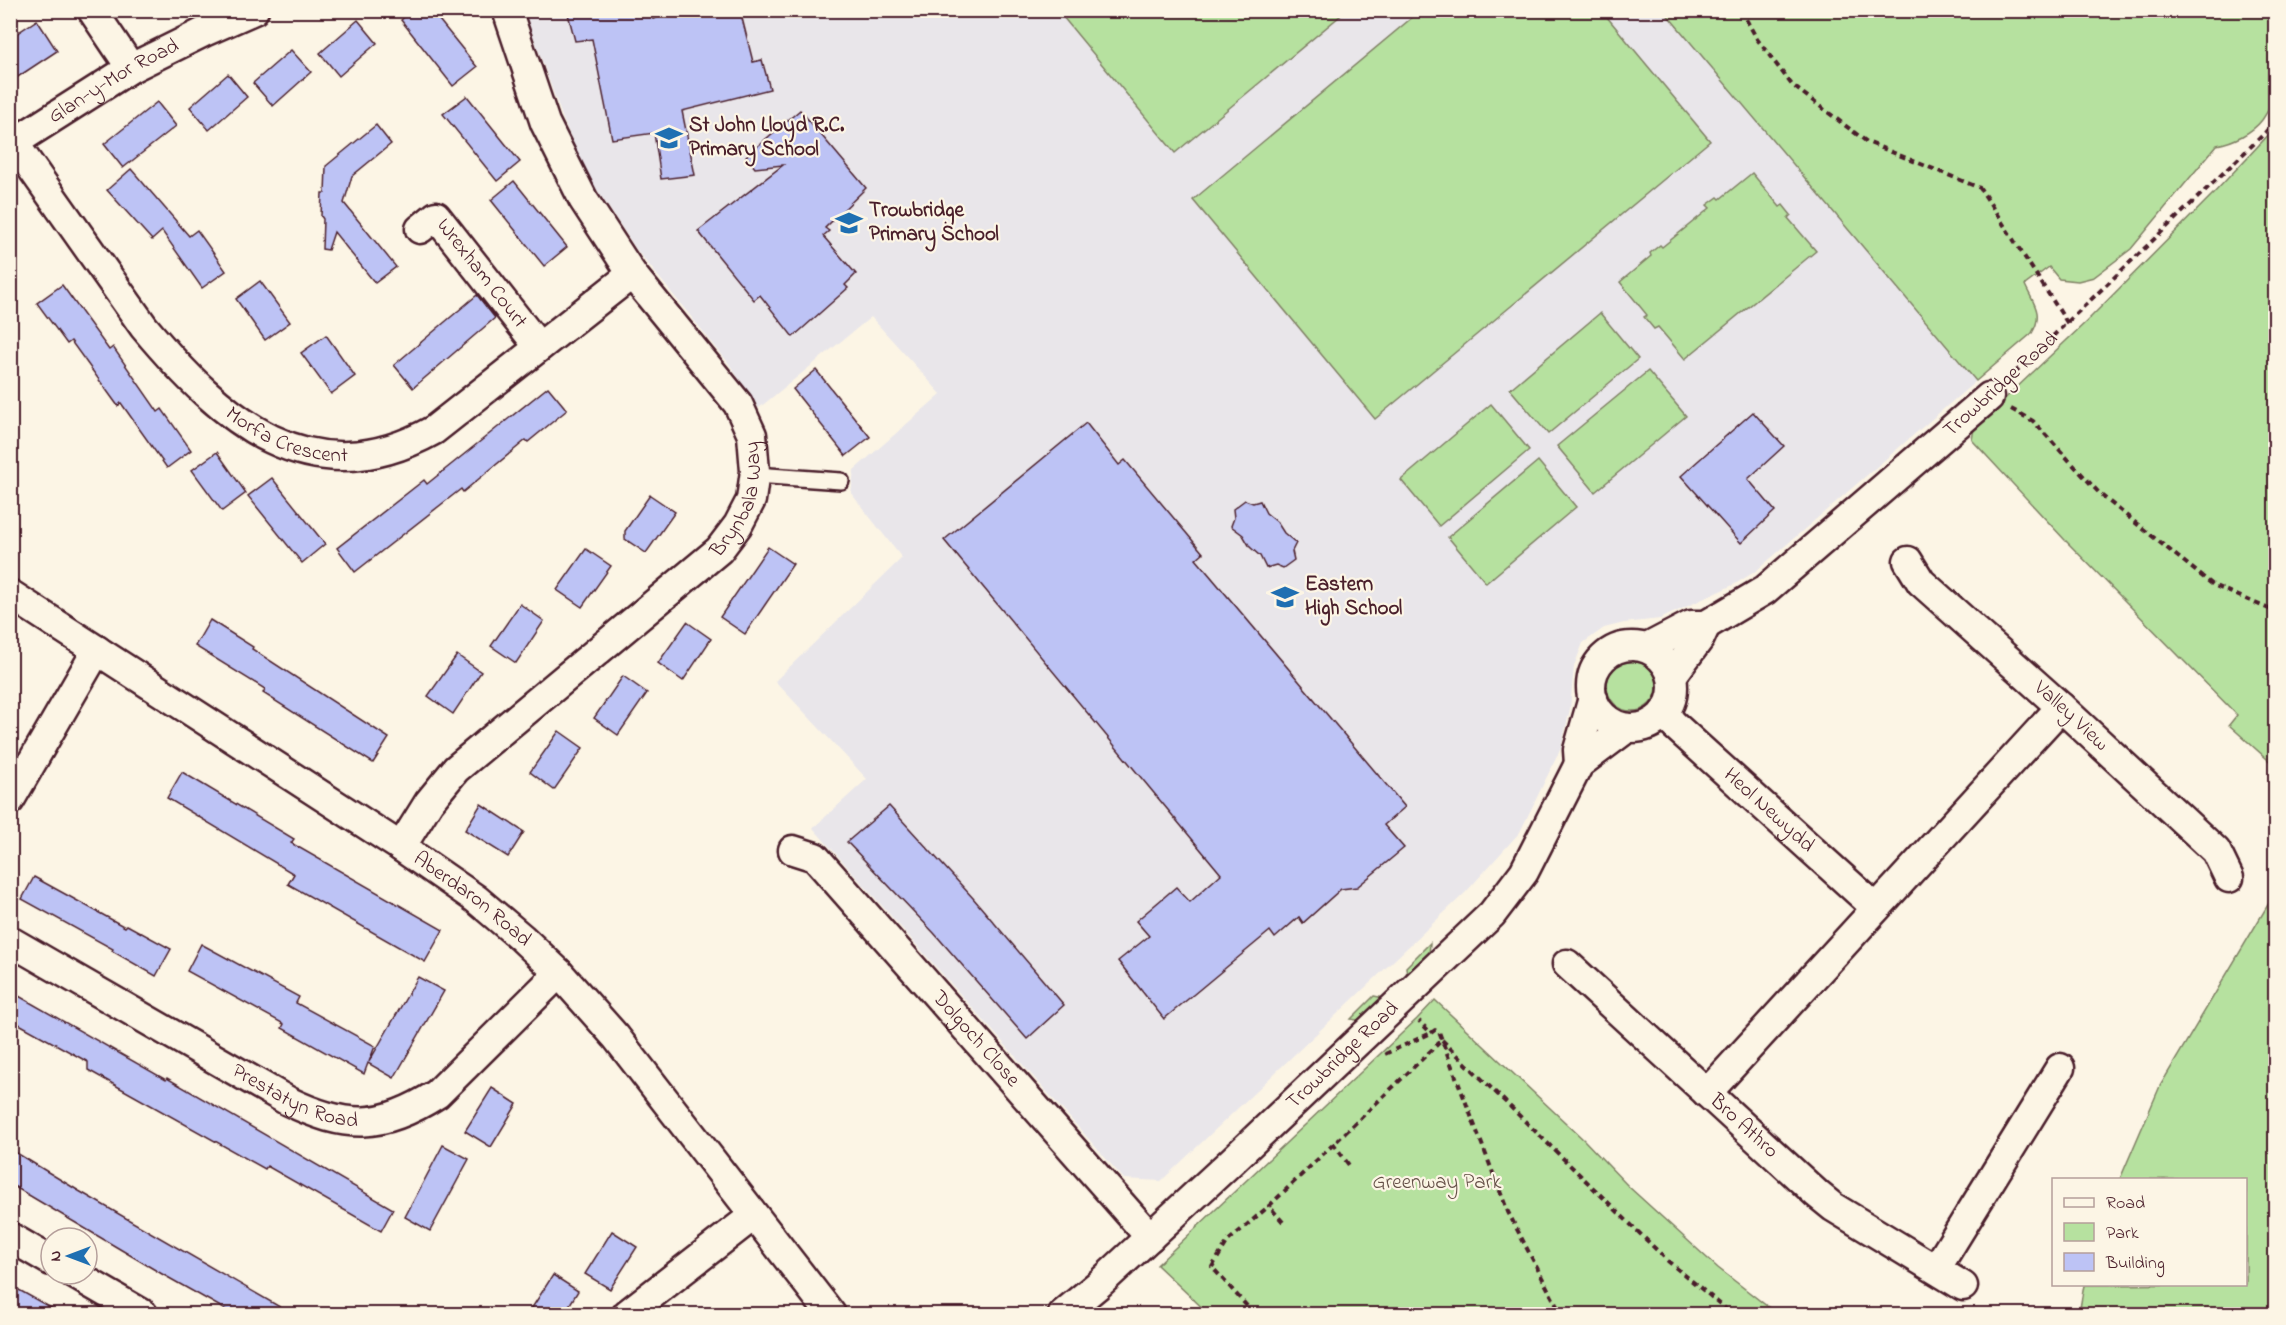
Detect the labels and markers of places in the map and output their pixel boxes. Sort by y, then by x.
place label: St John Lloyd R.C. Primary School [689,111,845,167]
school or university icon: St John Lloyd R.C. Primary School [654,123,684,153]
place label: Trowbridge Primary School [869,196,999,252]
school or university icon: Trowbridge Primary School [834,208,864,238]
place label: Eastern High School [1305,570,1403,626]
school or university icon: Eastern High School [1270,582,1300,612]

